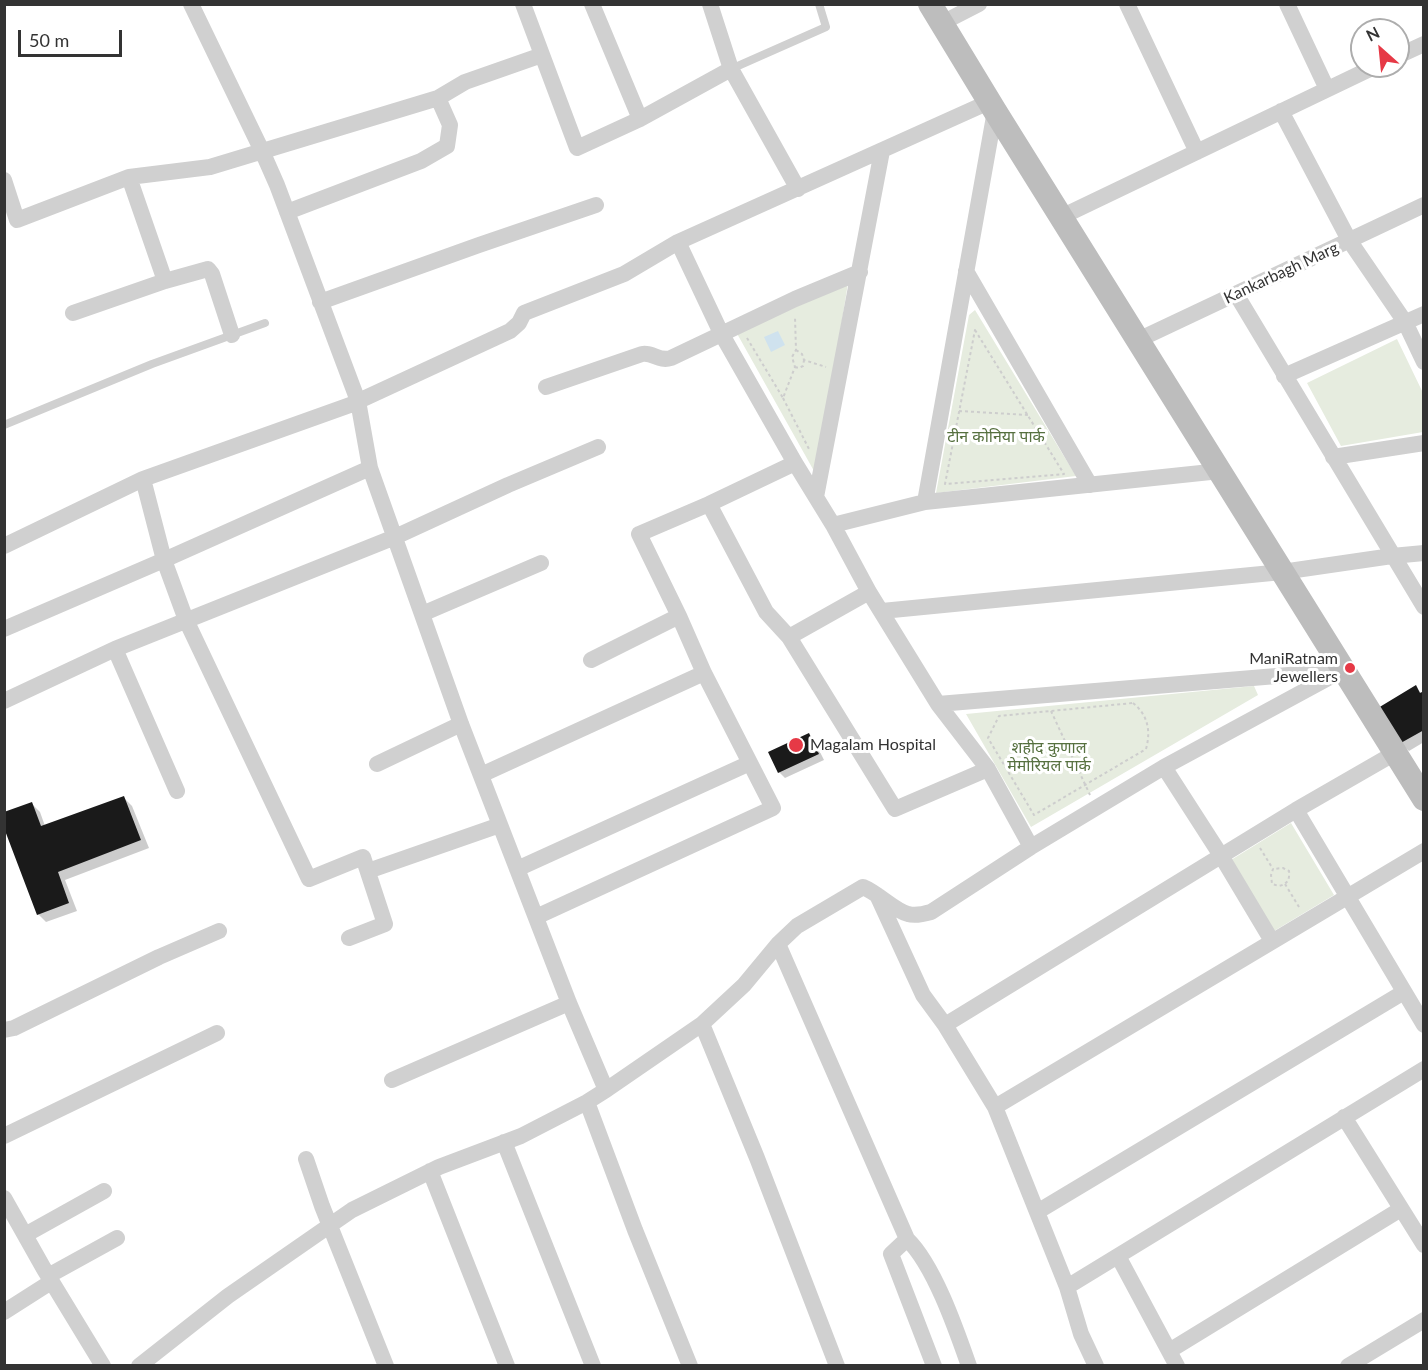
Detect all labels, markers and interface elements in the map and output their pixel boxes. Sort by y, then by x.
scale bar [21,18,124,56]
north arrow [1350,18,1410,78]
text: N [1363,22,1382,45]
text: 50 m [29,29,69,51]
street label: Kankarbagh Marg [1221,238,1341,308]
park label: टीन कोनिया पार्क [947,427,1045,447]
place label: ManiRatnam Jewellers [1249,649,1338,687]
marker: ManiRatnam Jewellers [1343,661,1357,675]
place label: Magalam Hospital [810,735,936,755]
marker: Magalam Hospital [787,736,805,754]
park label: शहीद कुणाल मेमोरियल पार्क [1007,738,1091,776]

